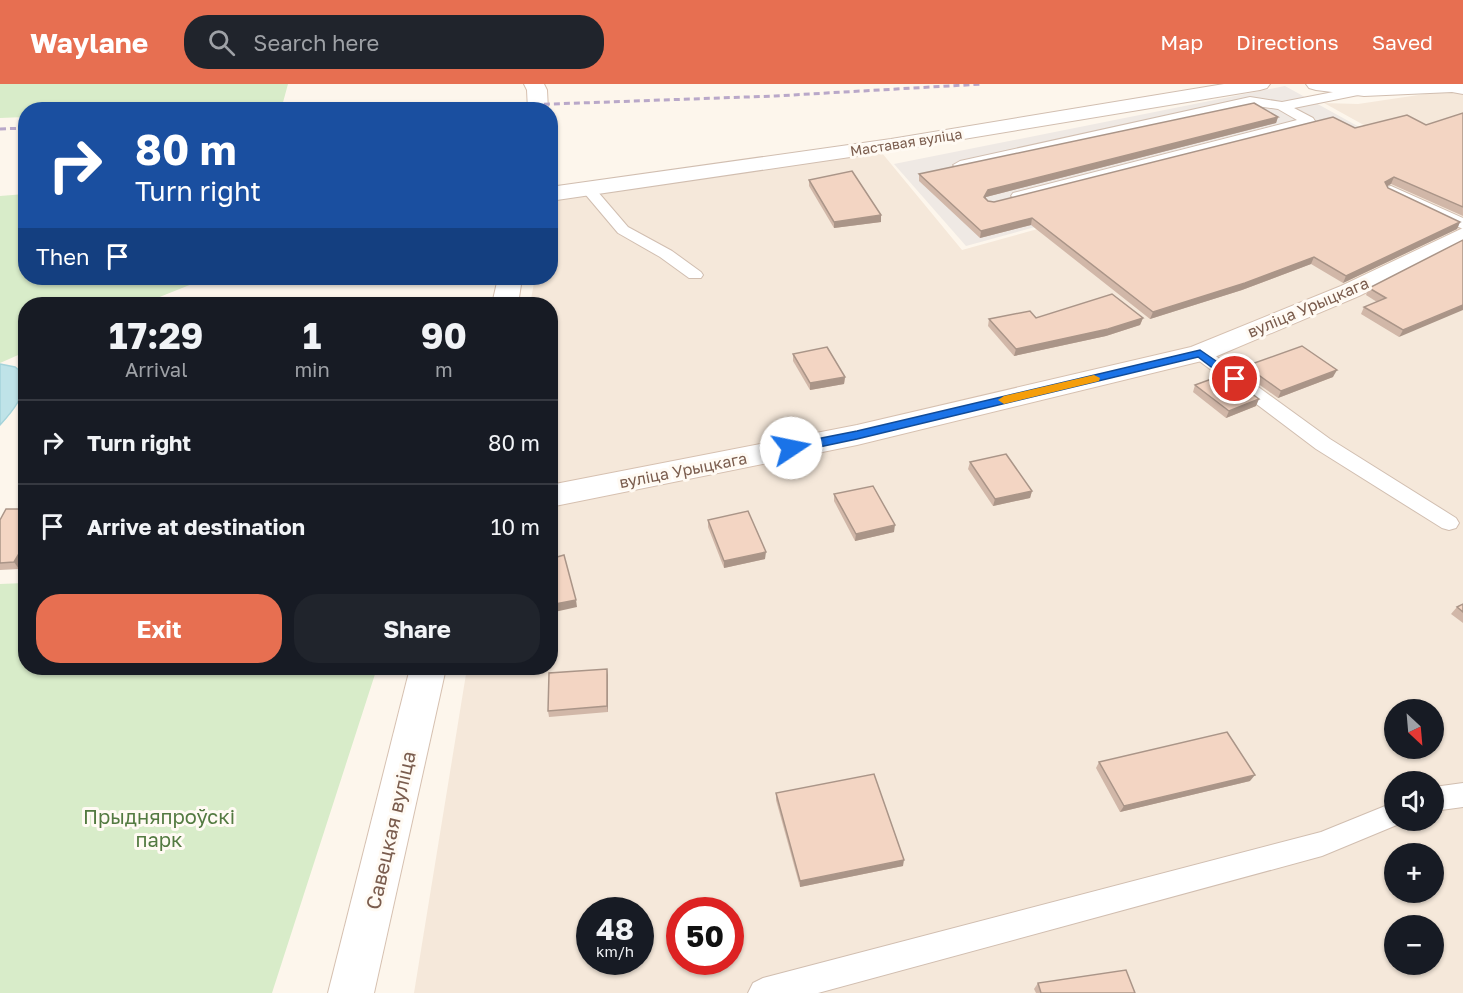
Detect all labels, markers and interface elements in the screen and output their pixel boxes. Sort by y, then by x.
search box [184,15,604,69]
text: Waylane [30,26,148,59]
icon: search [205,26,238,59]
text: Search here [253,29,379,56]
text: Map [1160,29,1203,55]
text: Directions [1236,29,1339,55]
text: Saved [1372,29,1433,55]
text: 80 m [135,124,236,174]
street label: Маставая вуліца [849,125,963,159]
icon: right [36,126,114,204]
text: Turn right [135,175,261,207]
icon: arrive [101,240,134,273]
text: Then [36,243,89,270]
street label: вуліца Урыцкага [1244,272,1372,342]
text: 17:29 [109,314,203,357]
text: 1 [303,314,321,357]
text: 90 [421,314,467,357]
pin [1209,353,1260,404]
text: Arrival [125,357,188,381]
text: min [294,357,330,381]
text: m [435,357,453,381]
icon: arrive [1218,362,1251,395]
position arrow [759,416,823,480]
icon: right [36,426,69,459]
text: Turn right [87,429,191,456]
text: 80 m [488,429,540,456]
street label: вуліца Урыцкага [617,448,749,492]
icon: arrive [36,510,69,543]
text: Arrive at destination [87,513,305,540]
text: 10 m [491,513,540,540]
button: Exit [36,594,282,663]
button: Share [294,594,540,663]
north arrow [1384,699,1444,759]
map controls [1384,699,1444,975]
street label: Савецкая вуліца [360,748,420,912]
button: sound [1384,771,1444,831]
park label: Прыдняпроўскі парк [83,804,235,851]
button: + [1384,843,1444,903]
speed limit sign: 50 [666,897,744,975]
text: 48 [596,911,634,947]
button: − [1384,915,1444,975]
text: km/h [596,942,634,960]

